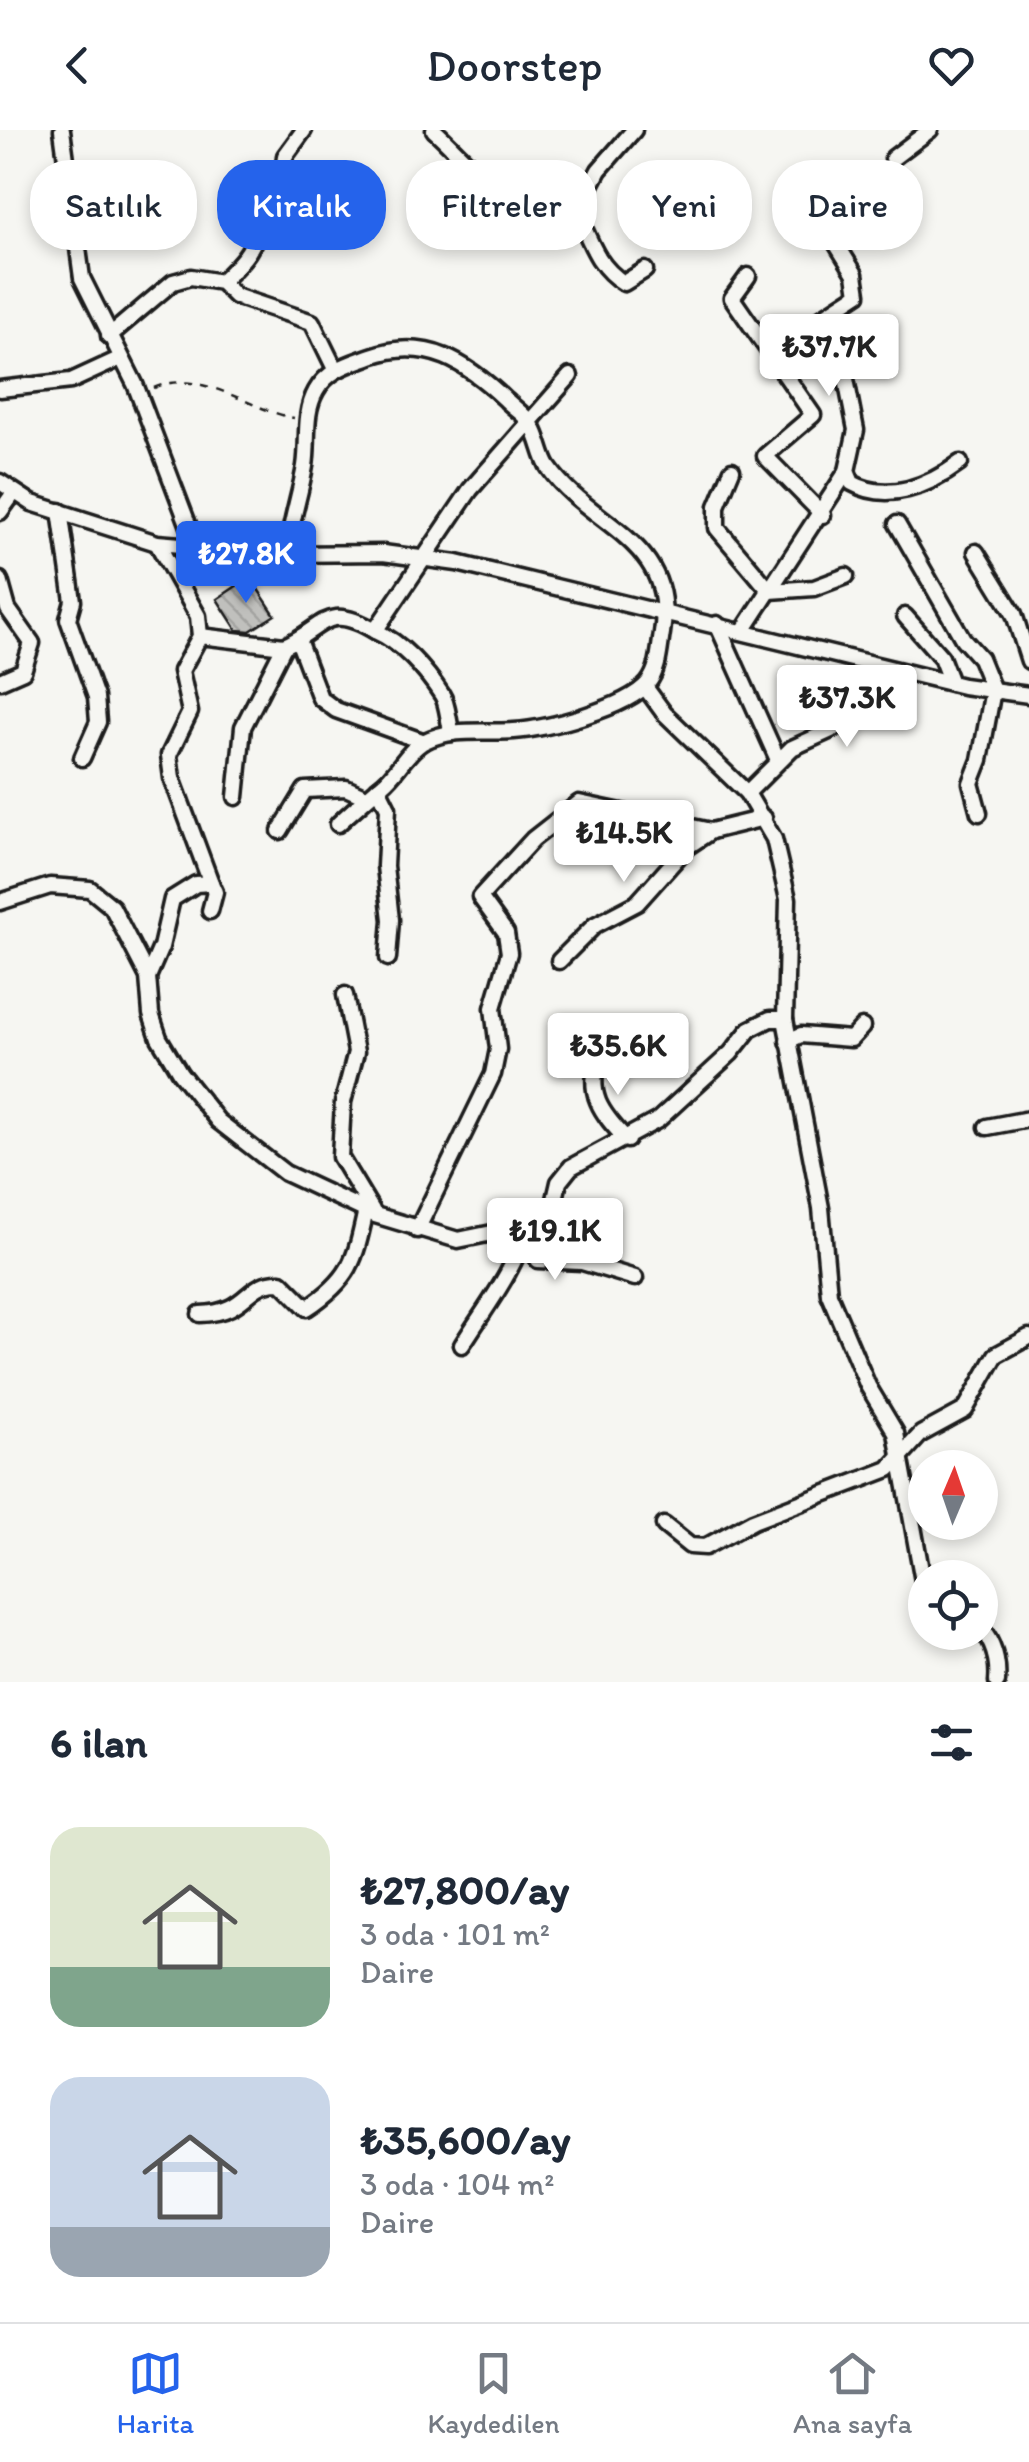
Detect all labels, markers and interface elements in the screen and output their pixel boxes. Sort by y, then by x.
icon: back [50,38,105,93]
text: Doorstep [427,38,603,92]
icon: heart [924,38,979,93]
chip: Satılık [30,160,197,250]
chip: Kiralık [217,160,386,250]
chip: Filtreler [406,160,597,250]
chip: Yeni [617,160,752,250]
chip: Daire [772,160,923,250]
pin: ₺37.7K [748,314,910,399]
text: ₺37.7K [782,327,876,365]
pin: ₺27.8K [165,521,327,606]
text: ₺27.8K [198,534,294,572]
pin: ₺37.3K [766,665,928,750]
text: ₺37.3K [799,678,895,716]
pin: ₺14.5K [543,800,705,885]
text: ₺14.5K [576,813,672,851]
pin: ₺35.6K [537,1013,699,1098]
text: ₺35.6K [570,1026,666,1064]
pin: ₺19.1K [474,1198,636,1283]
text: ₺19.1K [509,1211,601,1249]
north arrow [908,1450,998,1540]
map controls [908,1450,998,1650]
button: locate [908,1560,998,1650]
icon: filters [924,1715,979,1770]
text: 6 ilan [50,1717,147,1768]
text: ₺27,800/ay [360,1864,569,1915]
icon: home [130,1867,250,1987]
text: 3 oda · 101 m² [360,1915,550,1953]
text: Daire [360,1953,434,1991]
text: ₺35,600/ay [360,2114,570,2165]
icon: home [130,2117,250,2237]
text: 3 oda · 104 m² [360,2165,554,2203]
text: Daire [360,2203,434,2241]
tab: Harita [117,2346,194,2440]
tab: Kaydedilen [427,2346,560,2440]
tab: Ana sayfa [793,2346,912,2440]

